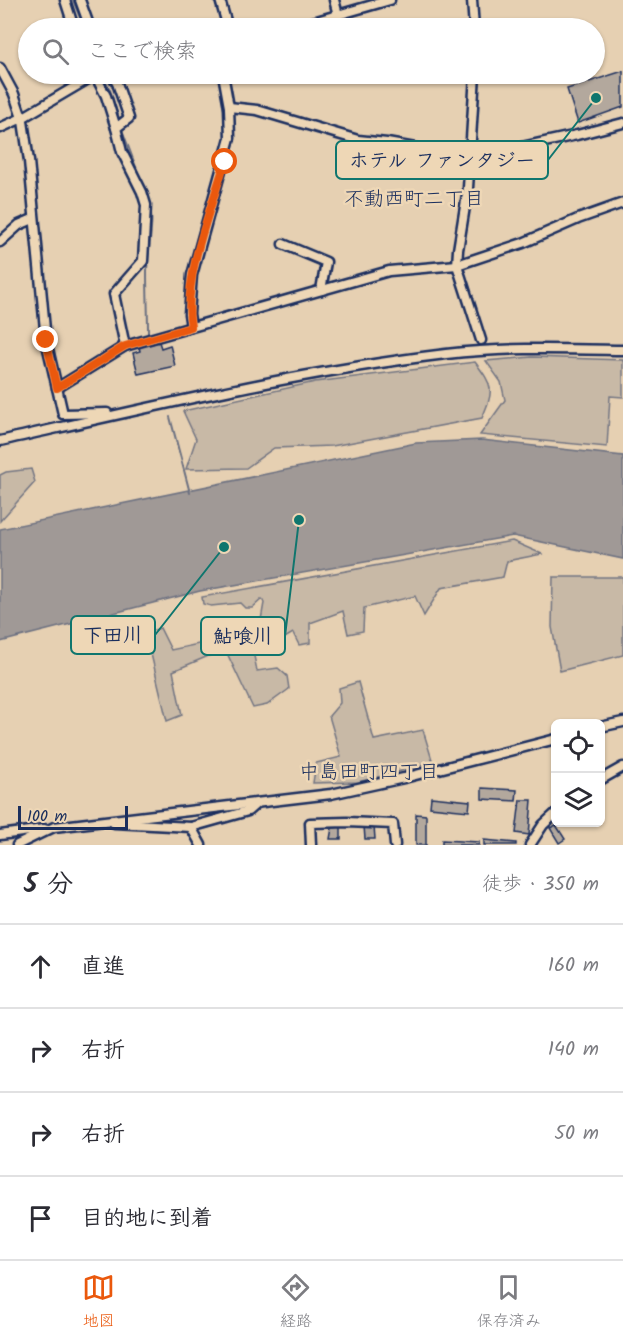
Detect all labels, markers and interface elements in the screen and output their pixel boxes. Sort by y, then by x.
search box [18,18,605,84]
icon: search [39,35,72,68]
text: ここで検索 [87,35,197,70]
callout: ホテル ファンタジー [336,141,548,179]
text: ホテル ファンタジー [349,146,535,178]
route start [211,148,237,174]
district label: 不動西町二丁目 [344,184,484,216]
route end [32,326,58,352]
callout: 下田川 [71,616,155,654]
callout: 鮎喰川 [201,617,285,655]
text: 下田川 [83,621,143,653]
text: 鮎喰川 [213,622,273,654]
map controls [551,719,605,827]
button: locate [551,719,605,773]
district label: 中島田町四丁目 [299,757,439,789]
button: layers [551,773,605,827]
scale bar [18,803,128,830]
text: 100 m [27,804,67,829]
text: 5 分 [24,864,73,906]
text: 徒歩 · 350 m [482,869,599,901]
icon: ahead [24,950,57,983]
text: 直進 [81,950,125,985]
text: 160 m [548,950,599,982]
icon: right [24,1034,57,1067]
text: 右折 [81,1034,125,1069]
text: 140 m [548,1034,599,1066]
icon: right [24,1118,57,1151]
text: 右折 [81,1118,125,1153]
text: 50 m [554,1118,599,1150]
icon: arrive [24,1202,57,1235]
text: 目的地に到着 [81,1202,213,1237]
tab: 地図 [82,1271,115,1334]
tab: 経路 [279,1271,312,1334]
tab: 保存済み [477,1271,541,1334]

